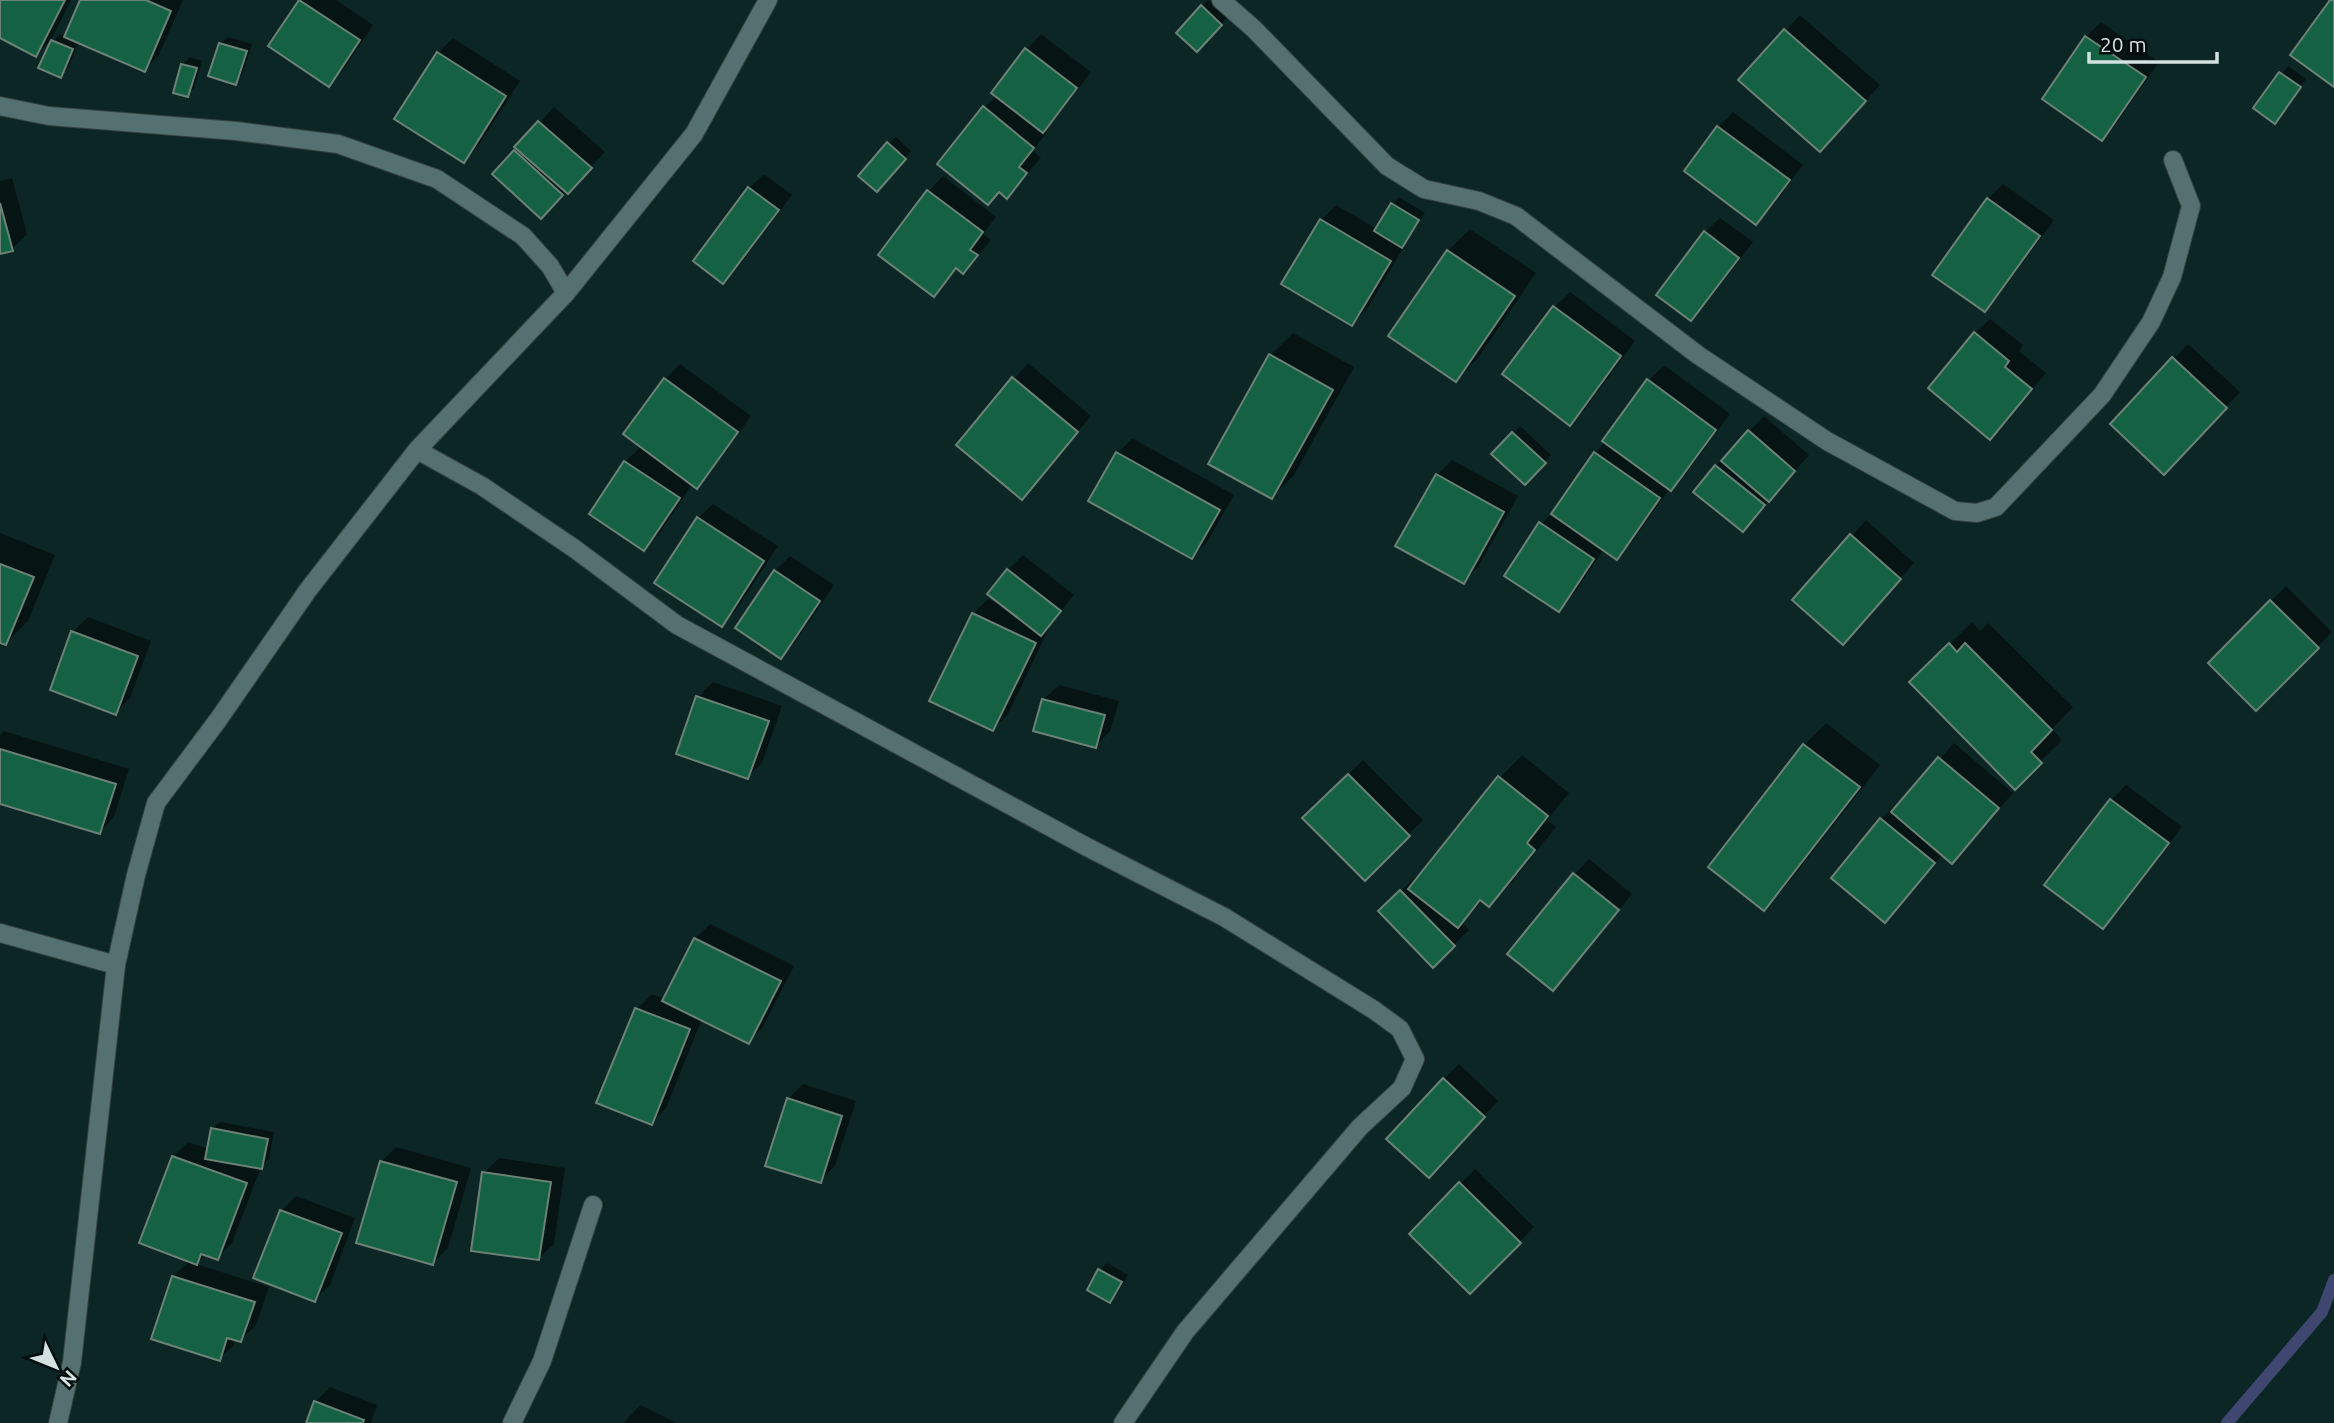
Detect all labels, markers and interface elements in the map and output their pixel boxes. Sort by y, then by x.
scale bar [2089,21,2217,65]
text: 20 m [2100,32,2147,56]
north arrow [21,1332,91,1402]
text: N [56,1366,81,1391]

